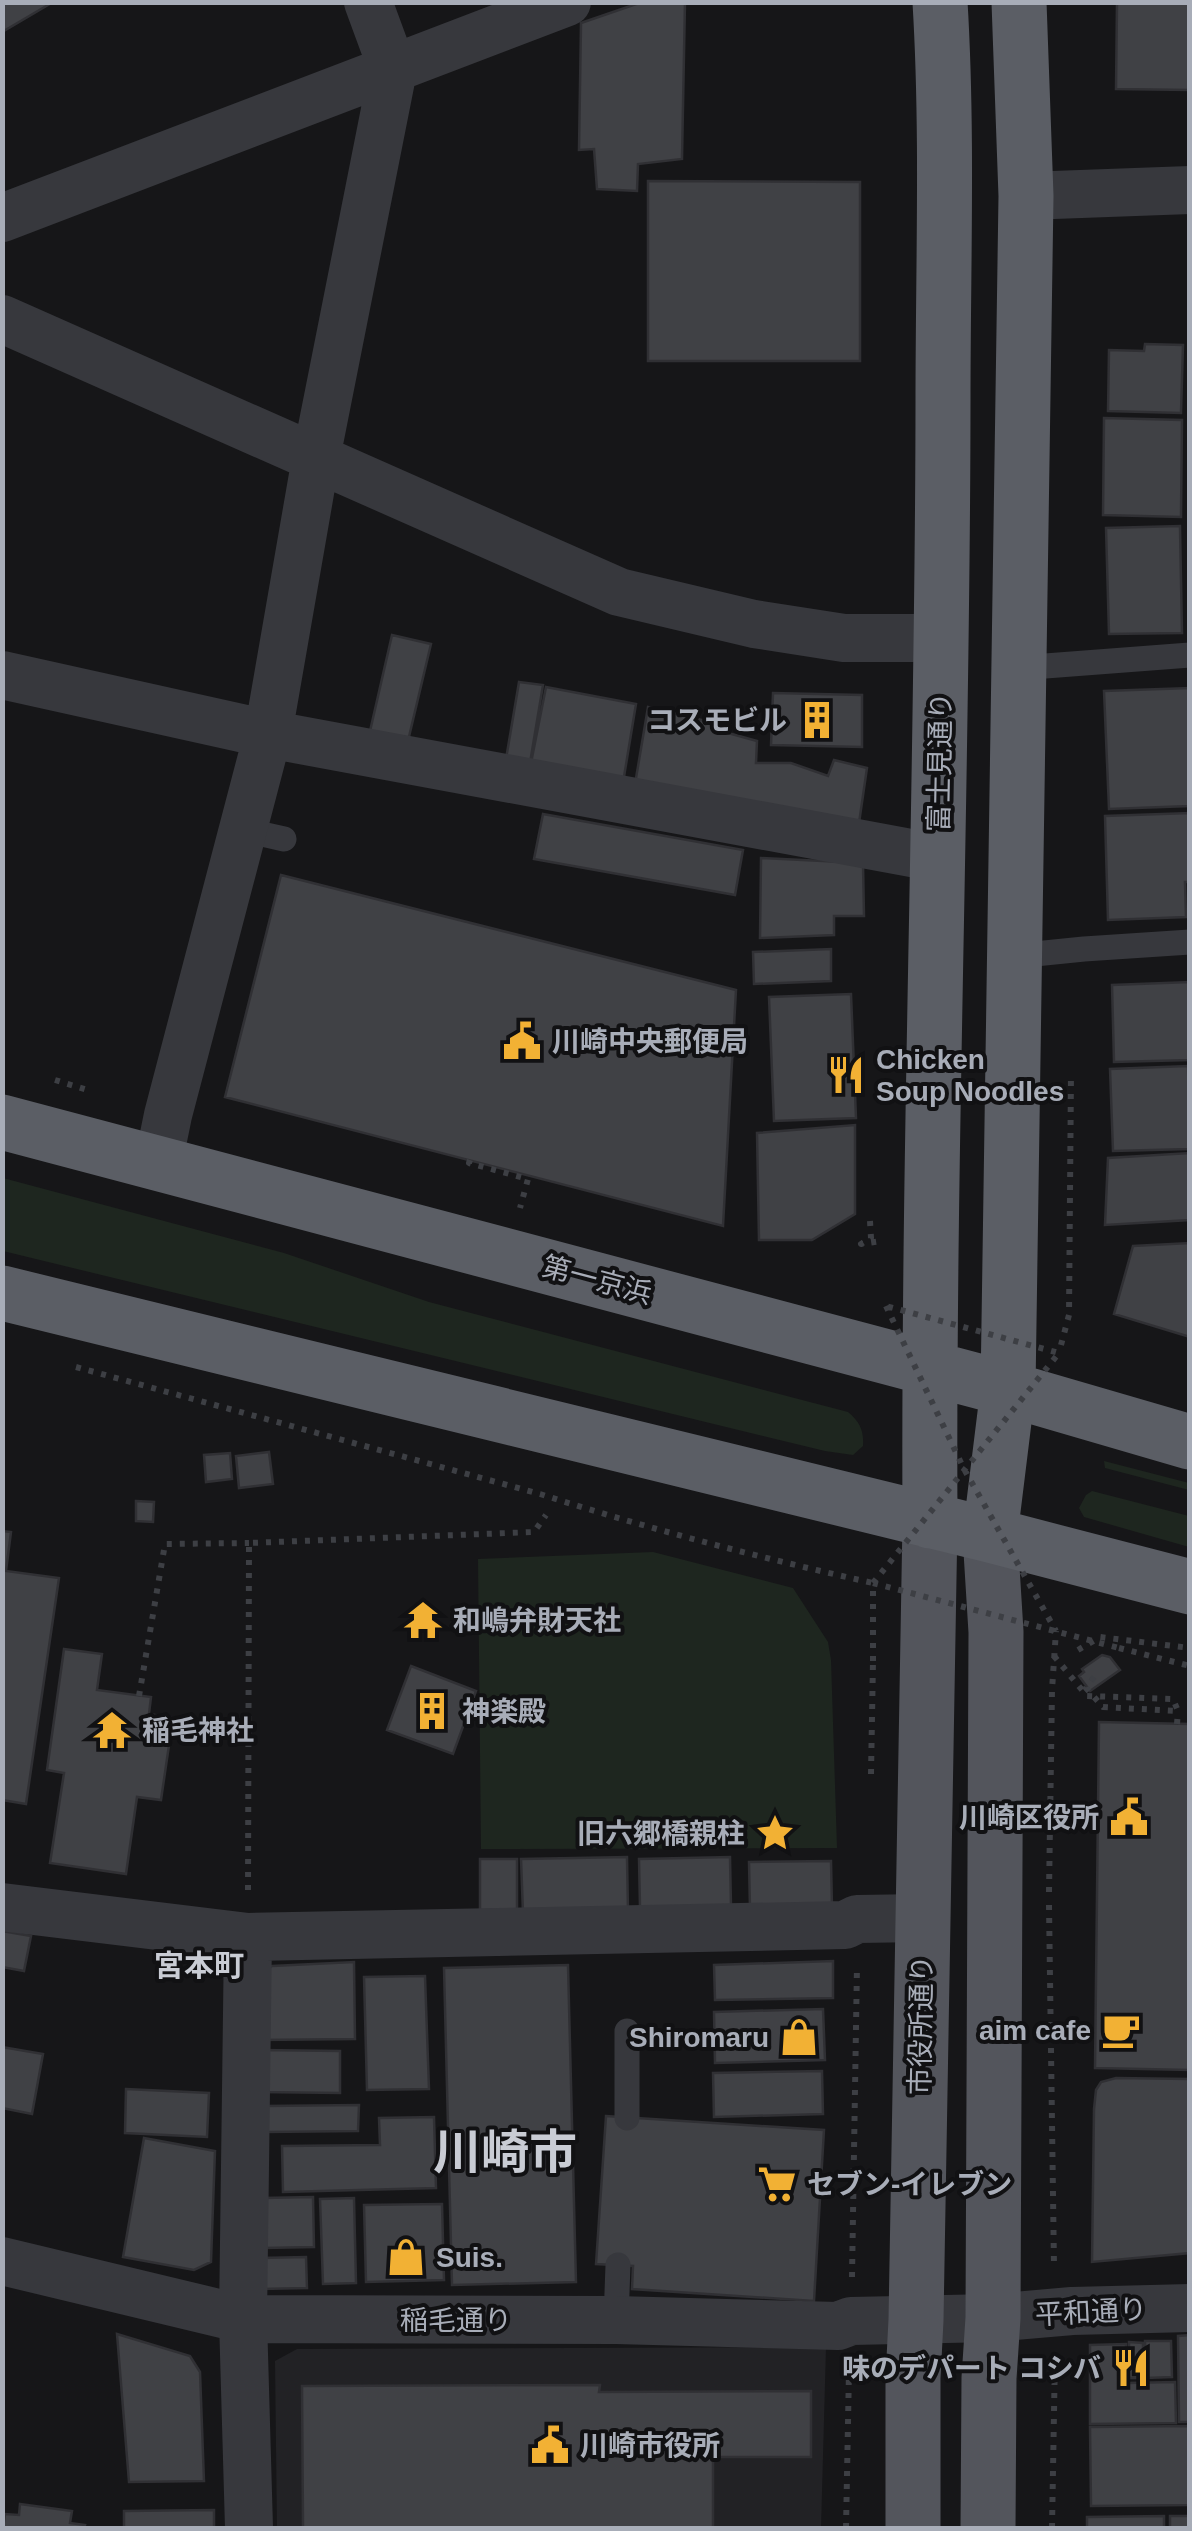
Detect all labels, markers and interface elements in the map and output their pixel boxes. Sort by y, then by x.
street label: 富士見通り [923,692,957,832]
building icon: コスモビル [796,699,838,741]
place label: コスモビル [647,705,787,736]
public building icon: 川崎中央郵便局 [501,1020,543,1062]
place label: 川崎中央郵便局 [552,1026,748,1057]
place label: Chicken Soup Noodles [876,1044,1064,1107]
restaurant icon: Chicken Soup Noodles [825,1054,867,1096]
street label: 第一京浜 [539,1251,655,1309]
temple icon: 和嶋弁財天社 [402,1599,444,1641]
place label: 和嶋弁財天社 [453,1605,621,1636]
building icon: 神楽殿 [411,1690,453,1732]
place label: 神楽殿 [462,1696,546,1727]
temple icon: 稲毛神社 [91,1709,133,1751]
place label: 稲毛神社 [142,1715,254,1746]
public building icon: 川崎区役所 [1108,1796,1150,1838]
place label: 川崎区役所 [959,1802,1099,1833]
place icon: 旧六郷橋親柱 [754,1812,796,1854]
place label: 旧六郷橋親柱 [577,1818,745,1849]
district label: 宮本町 [154,1949,244,1982]
street label: 市役所通り [904,1955,938,2095]
cafe icon: aim cafe [1100,2009,1142,2051]
place label: aim cafe [979,2015,1091,2046]
shop icon: Shiromaru [778,2016,820,2058]
place label: Shiromaru [629,2022,769,2053]
district label: 川崎市 [433,2126,577,2179]
supermarket icon: セブン-イレブン [756,2163,798,2205]
place label: セブン-イレブン [807,2169,1012,2200]
shop icon: Suis. [385,2236,427,2278]
place label: Suis. [436,2242,503,2273]
street label: 平和通り [1034,2294,1148,2330]
street label: 稲毛通り [400,2305,512,2336]
restaurant icon: 味のデパート コシバ [1110,2347,1152,2389]
place label: 味のデパート コシバ [842,2353,1101,2384]
public building icon: 川崎市役所 [529,2424,571,2466]
place label: 川崎市役所 [580,2430,720,2461]

